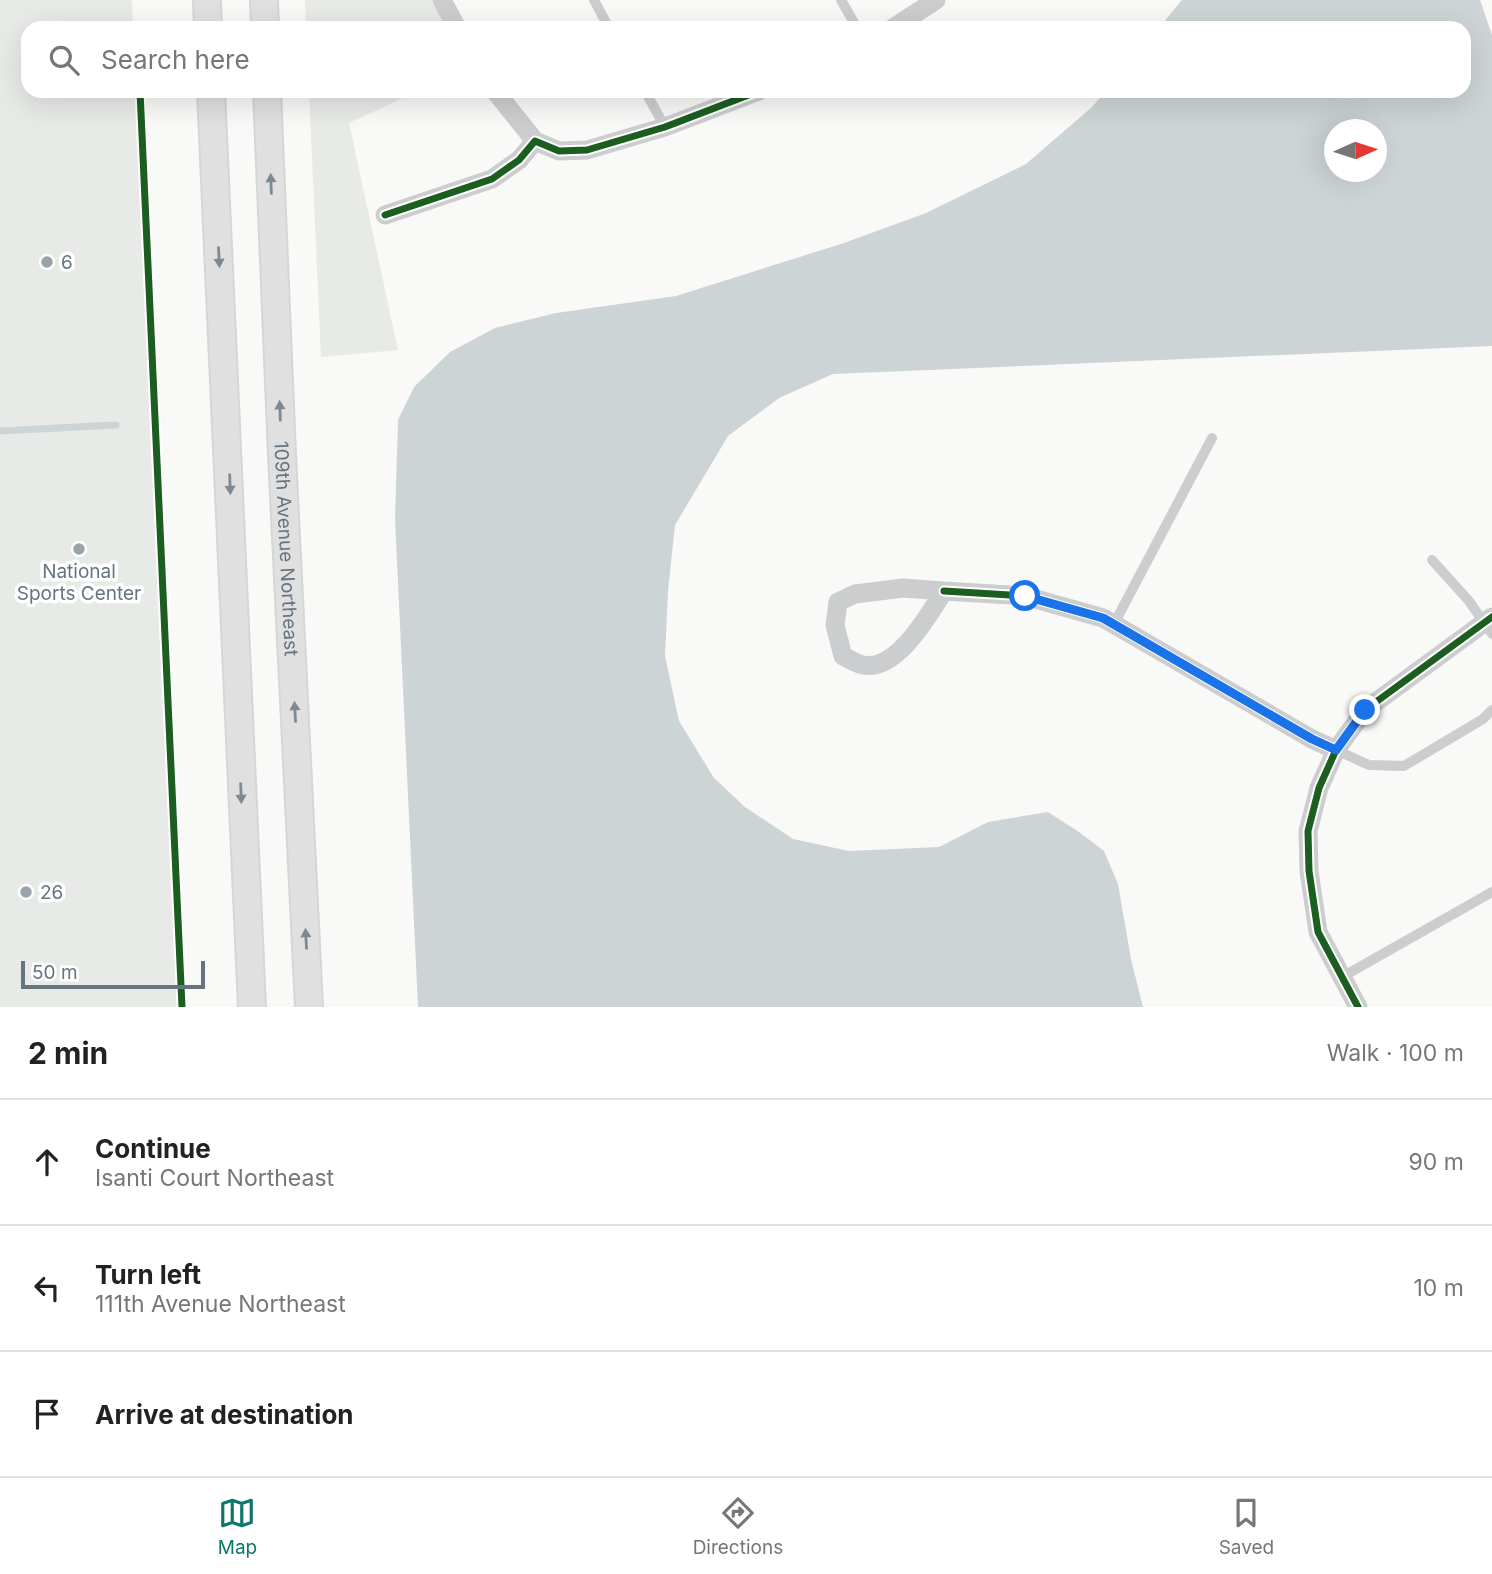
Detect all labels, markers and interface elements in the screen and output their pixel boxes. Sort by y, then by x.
search box [21,21,1471,98]
icon: search [45,41,83,79]
text: Search here [101,44,250,75]
north arrow [1324,119,1387,182]
one-way arrow [265,172,277,194]
one-way arrow [214,246,225,268]
place label: 6 [61,251,73,274]
marker: 6 [39,254,55,270]
one-way arrow [274,400,285,422]
street label: 109th Avenue Northeast [269,440,303,657]
one-way arrow [224,474,235,496]
marker: National Sports Center [71,541,87,557]
place label: National Sports Center [17,560,141,605]
route start [1009,580,1040,611]
route end [1349,694,1380,725]
one-way arrow [289,700,300,722]
one-way arrow [236,782,247,804]
place label: 26 [40,881,63,904]
marker: 26 [18,884,34,900]
one-way arrow [300,928,311,950]
scale bar [21,958,205,990]
text: 50 m [32,961,78,984]
text: 2 min [28,1035,108,1071]
text: Walk · 100 m [1327,1039,1464,1067]
text: Continue [95,1133,211,1164]
icon: ahead [28,1143,66,1181]
text: 90 m [1409,1148,1464,1176]
text: Isanti Court Northeast [95,1164,334,1192]
text: Turn left [95,1259,201,1290]
icon: left [28,1269,66,1307]
text: 10 m [1414,1274,1464,1302]
text: 111th Avenue Northeast [95,1290,346,1318]
icon: arrive [28,1395,66,1433]
text: Arrive at destination [95,1399,354,1430]
tab: Map [218,1494,257,1559]
tab: Directions [693,1494,783,1559]
tab: Saved [1219,1494,1274,1559]

